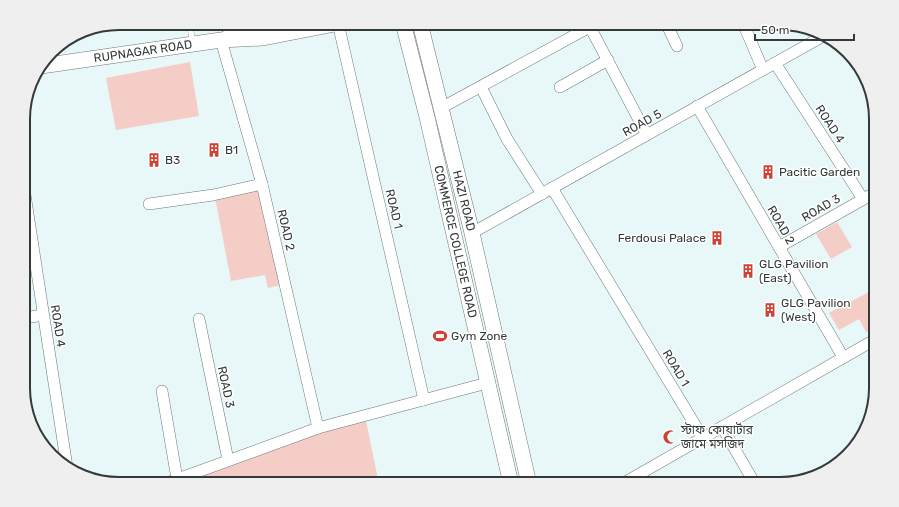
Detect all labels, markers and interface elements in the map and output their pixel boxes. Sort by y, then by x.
scale bar [755,16,854,42]
text: 50 m [761,23,789,37]
street label: RUPNAGAR ROAD [93,37,193,65]
street label: ROAD 4 [813,102,848,146]
street label: ROAD 5 [620,107,664,139]
building icon: B1 [206,142,222,158]
place label: B1 [225,143,238,157]
building icon: B3 [146,152,162,168]
place label: B3 [165,153,180,167]
street label: COMMERCE COLLEGE ROAD [431,164,480,319]
building icon: Pacitic Garden [760,164,776,180]
place label: Pacitic Garden [779,165,860,179]
street label: HAZI ROAD [450,169,478,233]
street label: ROAD 1 [383,188,405,230]
street label: ROAD 3 [799,191,843,225]
street label: ROAD 2 [764,203,798,247]
street label: ROAD 2 [274,208,298,252]
building icon: Ferdousi Palace [709,230,725,246]
place label: Ferdousi Palace [618,231,706,245]
place label: GLG Pavilion (East) [759,257,829,285]
building icon: GLG Pavilion (East) [740,263,756,279]
place label: GLG Pavilion (West) [781,296,851,324]
building icon: GLG Pavilion (West) [762,302,778,318]
street label: ROAD 4 [48,304,68,349]
sports icon: Gym Zone [432,328,448,344]
place label: Gym Zone [451,329,508,343]
street label: ROAD 1 [660,347,692,389]
street label: ROAD 3 [215,365,237,409]
place label: স্টাফ কোয়ার্টার জামে মসজিদ [680,422,754,451]
mosque icon: স্টাফ কোয়ার্টার জামে মসজিদ [662,429,678,445]

